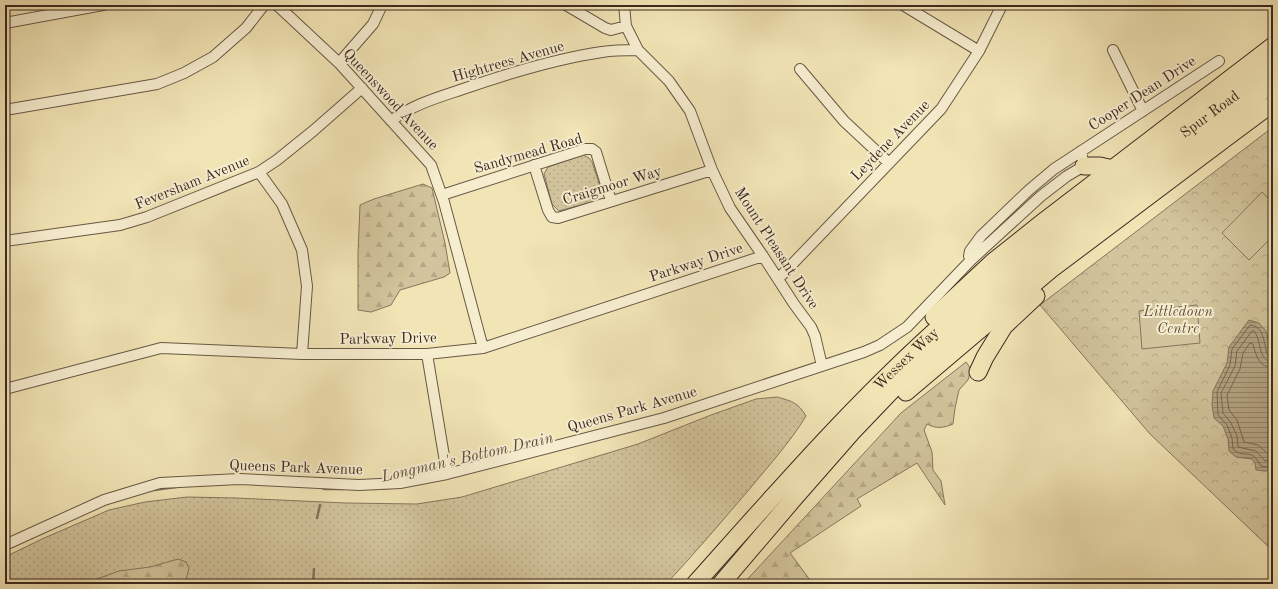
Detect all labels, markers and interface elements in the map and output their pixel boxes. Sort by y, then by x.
street label: Hightrees Avenue [451,39,566,86]
street label: Queenswood Avenue [339,46,441,154]
street label: Cooper Dean Drive [1087,54,1199,134]
street label: Spur Road [1178,89,1243,142]
street label: Leydene Avenue [849,98,933,184]
street label: Sandymead Road [472,132,585,177]
street label: Feversham Avenue [133,154,252,213]
street label: Craigmoor Way [561,164,664,209]
street label: Mount Pleasant Drive [731,185,821,312]
street label: Parkway Drive [648,241,745,286]
park label: Littledown Centre [1142,305,1213,337]
street label: Wessex Way [872,325,942,394]
street label: Parkway Drive [339,331,437,348]
street label: Queens Park Avenue [566,385,699,436]
water label: Longman's Bottom Drain [379,430,555,486]
street label: Queens Park Avenue [229,459,363,478]

